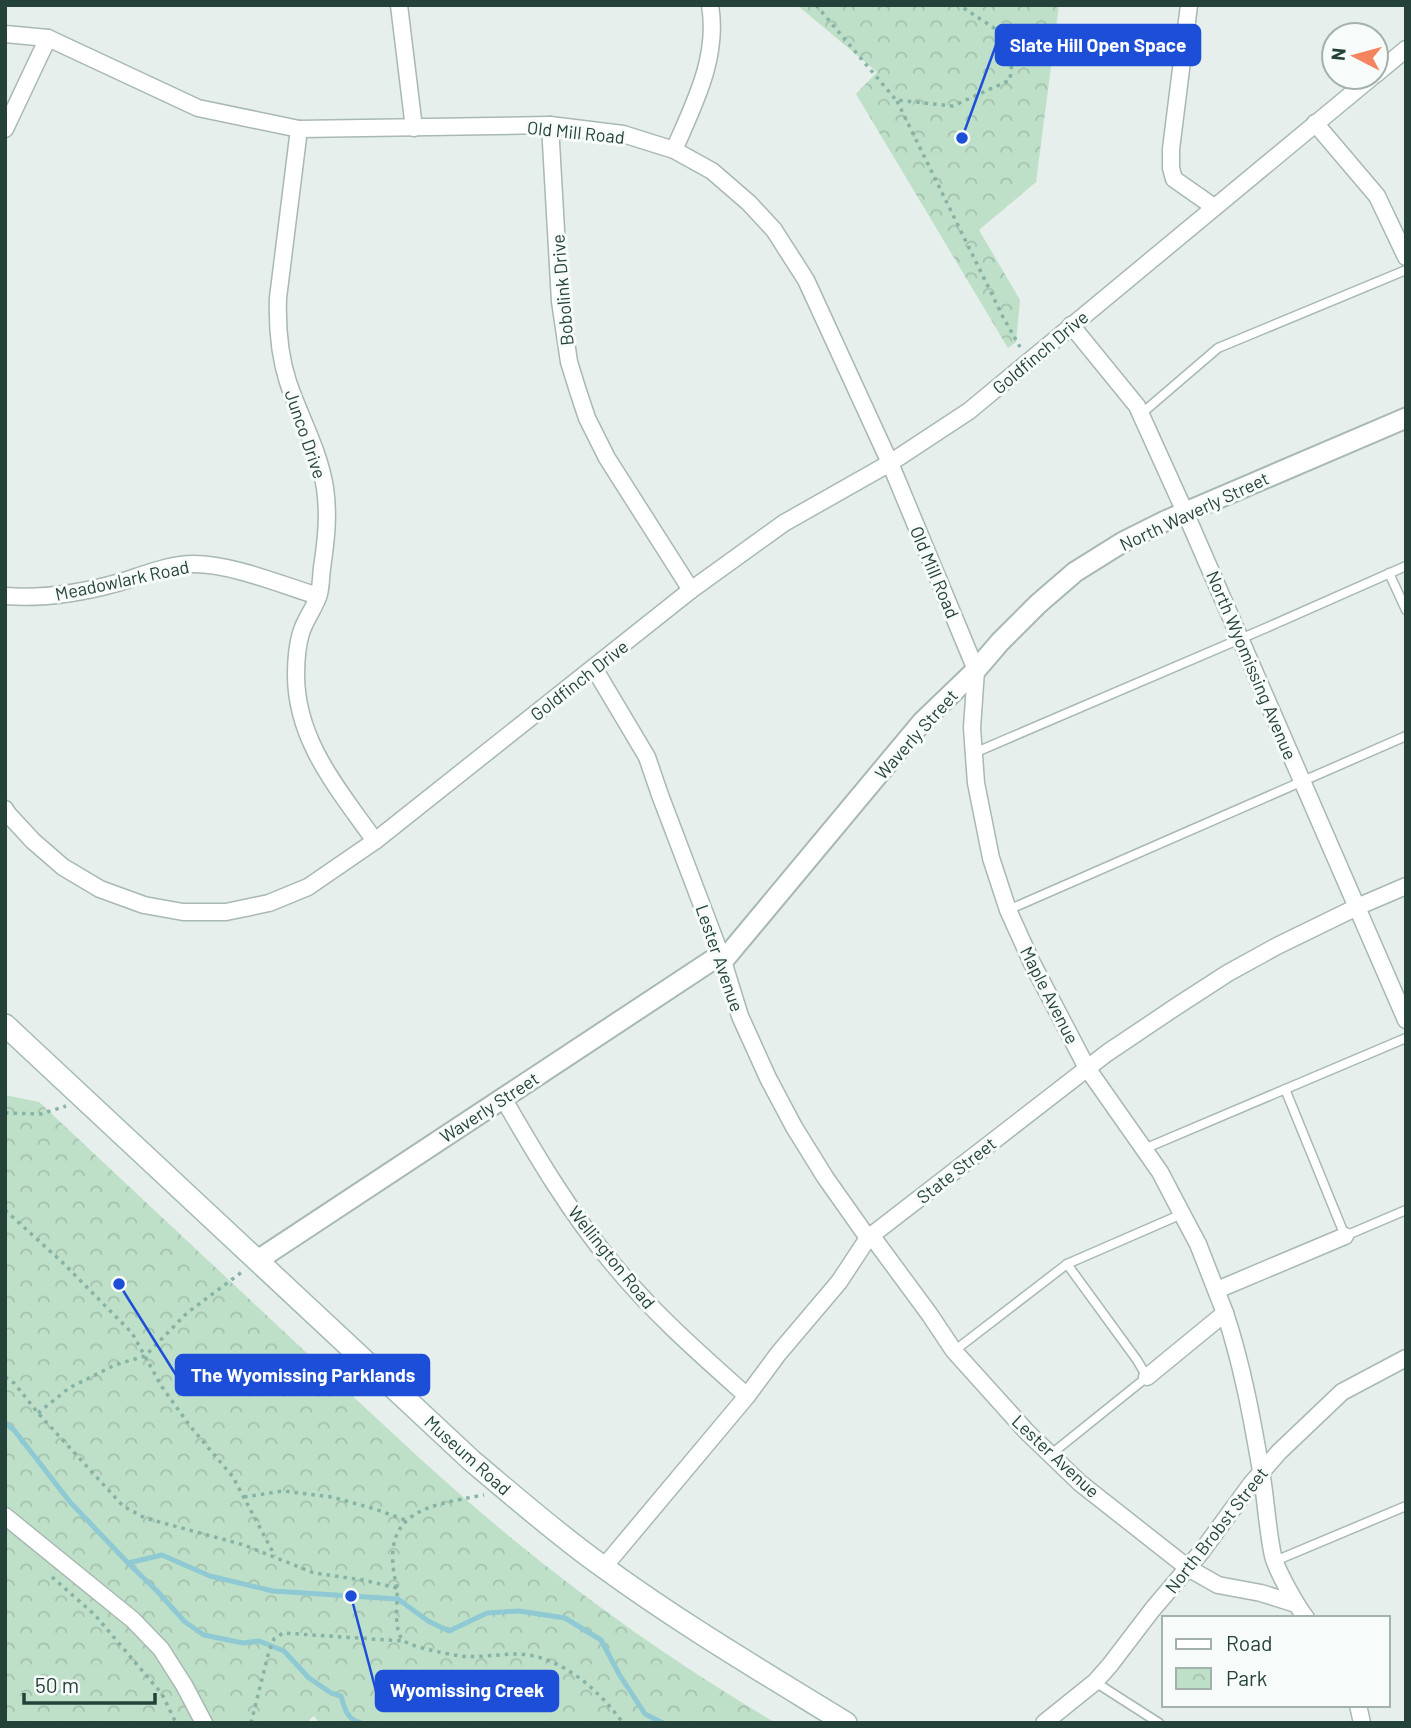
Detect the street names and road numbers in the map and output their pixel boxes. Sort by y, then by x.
street label: Old Mill Road [526,116,626,148]
street label: Bobolink Drive [546,233,578,347]
street label: Goldfinch Drive [988,306,1092,398]
street label: Junco Drive [281,387,331,481]
street label: North Waverly Street [1116,467,1272,555]
street label: Old Mill Road [906,523,964,621]
street label: Meadowlark Road [53,555,191,605]
street label: North Wyomissing Avenue [1202,567,1302,763]
street label: Goldfinch Drive [526,635,632,725]
street label: Waverly Street [870,684,962,784]
street label: Lester Avenue [691,902,749,1014]
street label: Maple Avenue [1016,943,1084,1047]
street label: Waverly Street [435,1067,543,1147]
street label: State Street [912,1132,1000,1208]
street label: Wellington Road [564,1201,660,1313]
street label: Museum Road [420,1410,516,1500]
street label: Lester Avenue [1008,1410,1104,1502]
street label: North Brobst Street [1160,1463,1272,1597]

